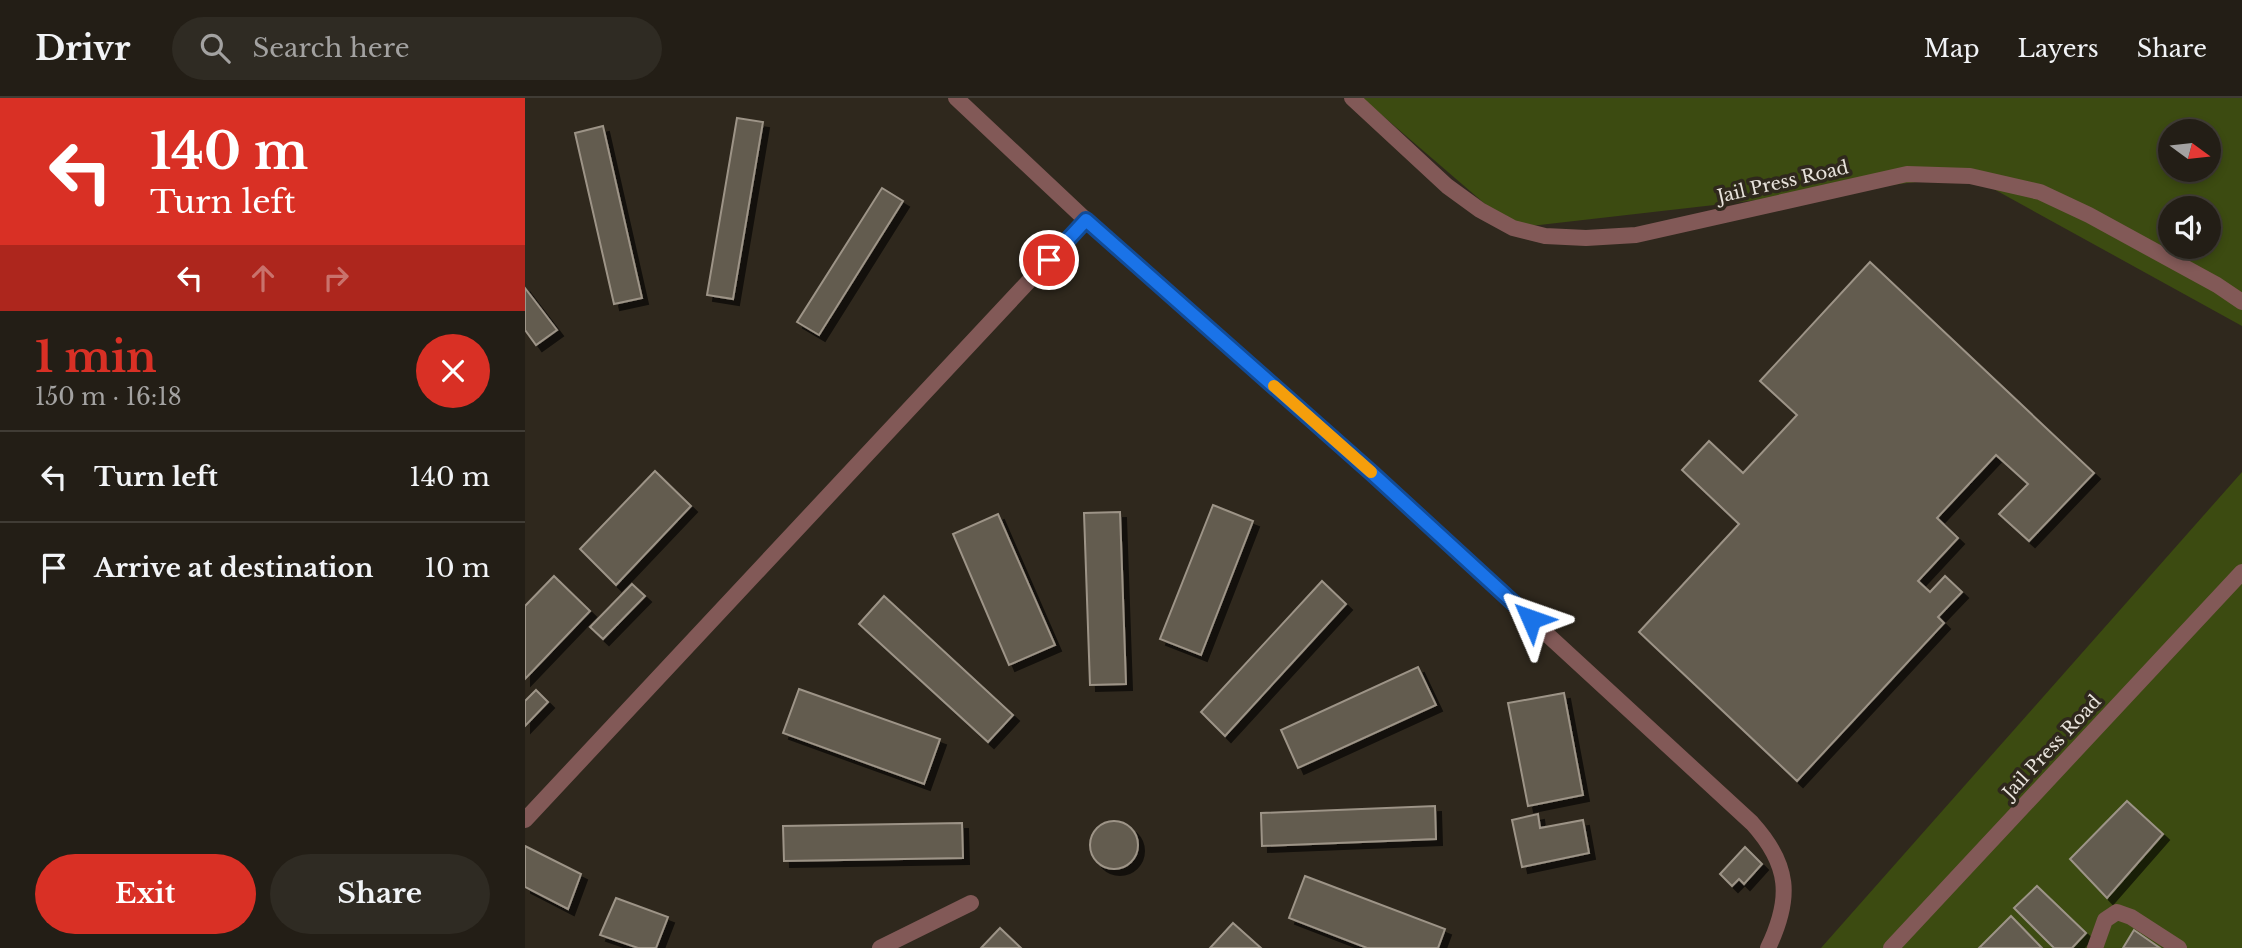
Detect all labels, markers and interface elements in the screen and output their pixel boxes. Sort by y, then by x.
search box [172,17,662,80]
text: Drivr [35,28,130,69]
icon: search [196,29,234,67]
text: Search here [252,32,410,64]
text: Map [1924,34,1980,63]
text: Layers [2018,34,2099,63]
text: Share [2137,34,2207,63]
north arrow [2158,119,2221,182]
map controls [2158,119,2221,259]
text: 140 m [150,121,308,182]
icon: left [35,126,126,217]
street label: Jail Press Road [1713,156,1851,208]
text: Turn left [150,182,296,222]
button: sound [2158,196,2221,259]
pin [1019,230,1079,290]
icon: arrive [1030,241,1068,279]
icon: left [171,259,209,297]
icon: ahead [244,259,282,297]
icon: right [317,259,355,297]
text: 1 min [35,331,157,383]
button: close [416,334,490,408]
text: 150 m · 16:18 [35,383,182,411]
icon: left [35,458,73,496]
text: Turn left [94,461,218,493]
text: 140 m [409,461,490,493]
icon: arrive [35,549,73,587]
text: Arrive at destination [94,552,374,584]
text: 10 m [424,552,490,584]
position arrow [1494,582,1568,656]
street label: Jail Press Road [1997,690,2106,805]
button: Exit [35,854,256,934]
button: Share [270,854,490,934]

